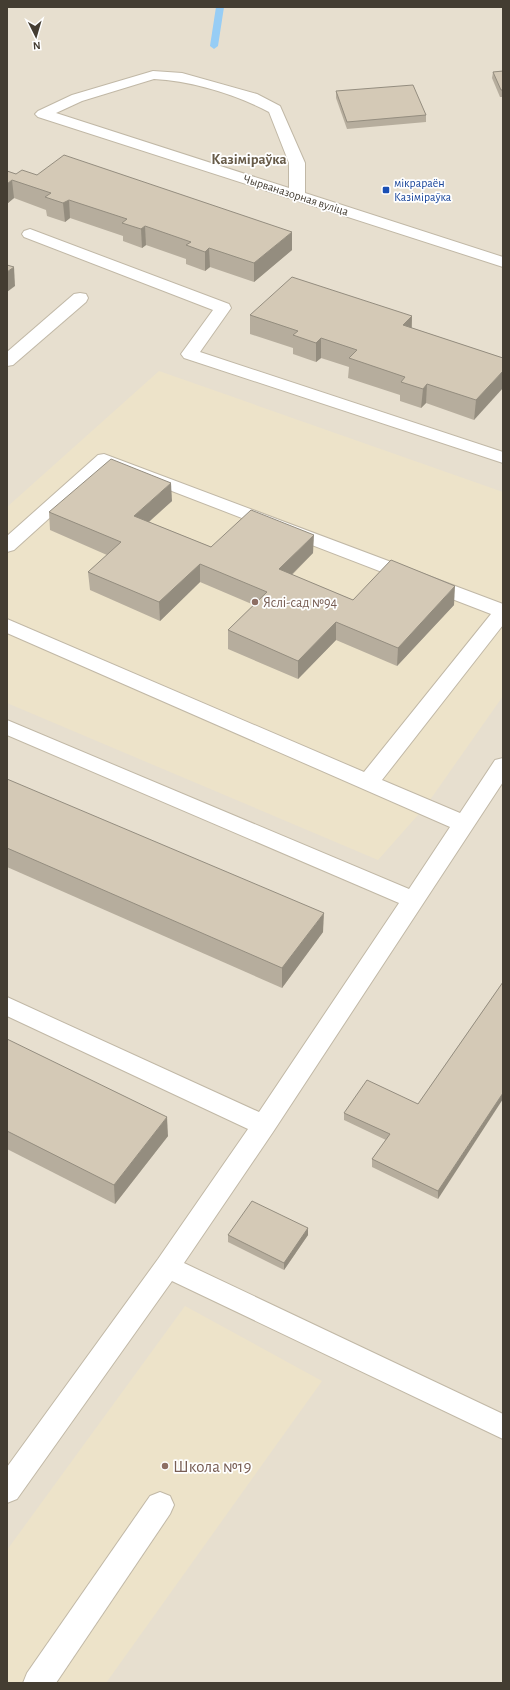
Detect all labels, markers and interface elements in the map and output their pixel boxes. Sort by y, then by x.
north arrow [16,16,56,56]
text: N [33,40,41,51]
district label: Казіміраўка [211,152,287,167]
street label: Чырваназорная вуліца [242,172,351,219]
place label: мікрараён Казіміраўка [394,177,452,204]
marker: мікрараён Казіміраўка [381,185,391,195]
place label: Яслі-сад №94 [263,596,338,610]
marker: Яслі-сад №94 [250,597,260,607]
place label: Школа №19 [173,1458,251,1475]
marker: Школа №19 [160,1461,170,1471]

